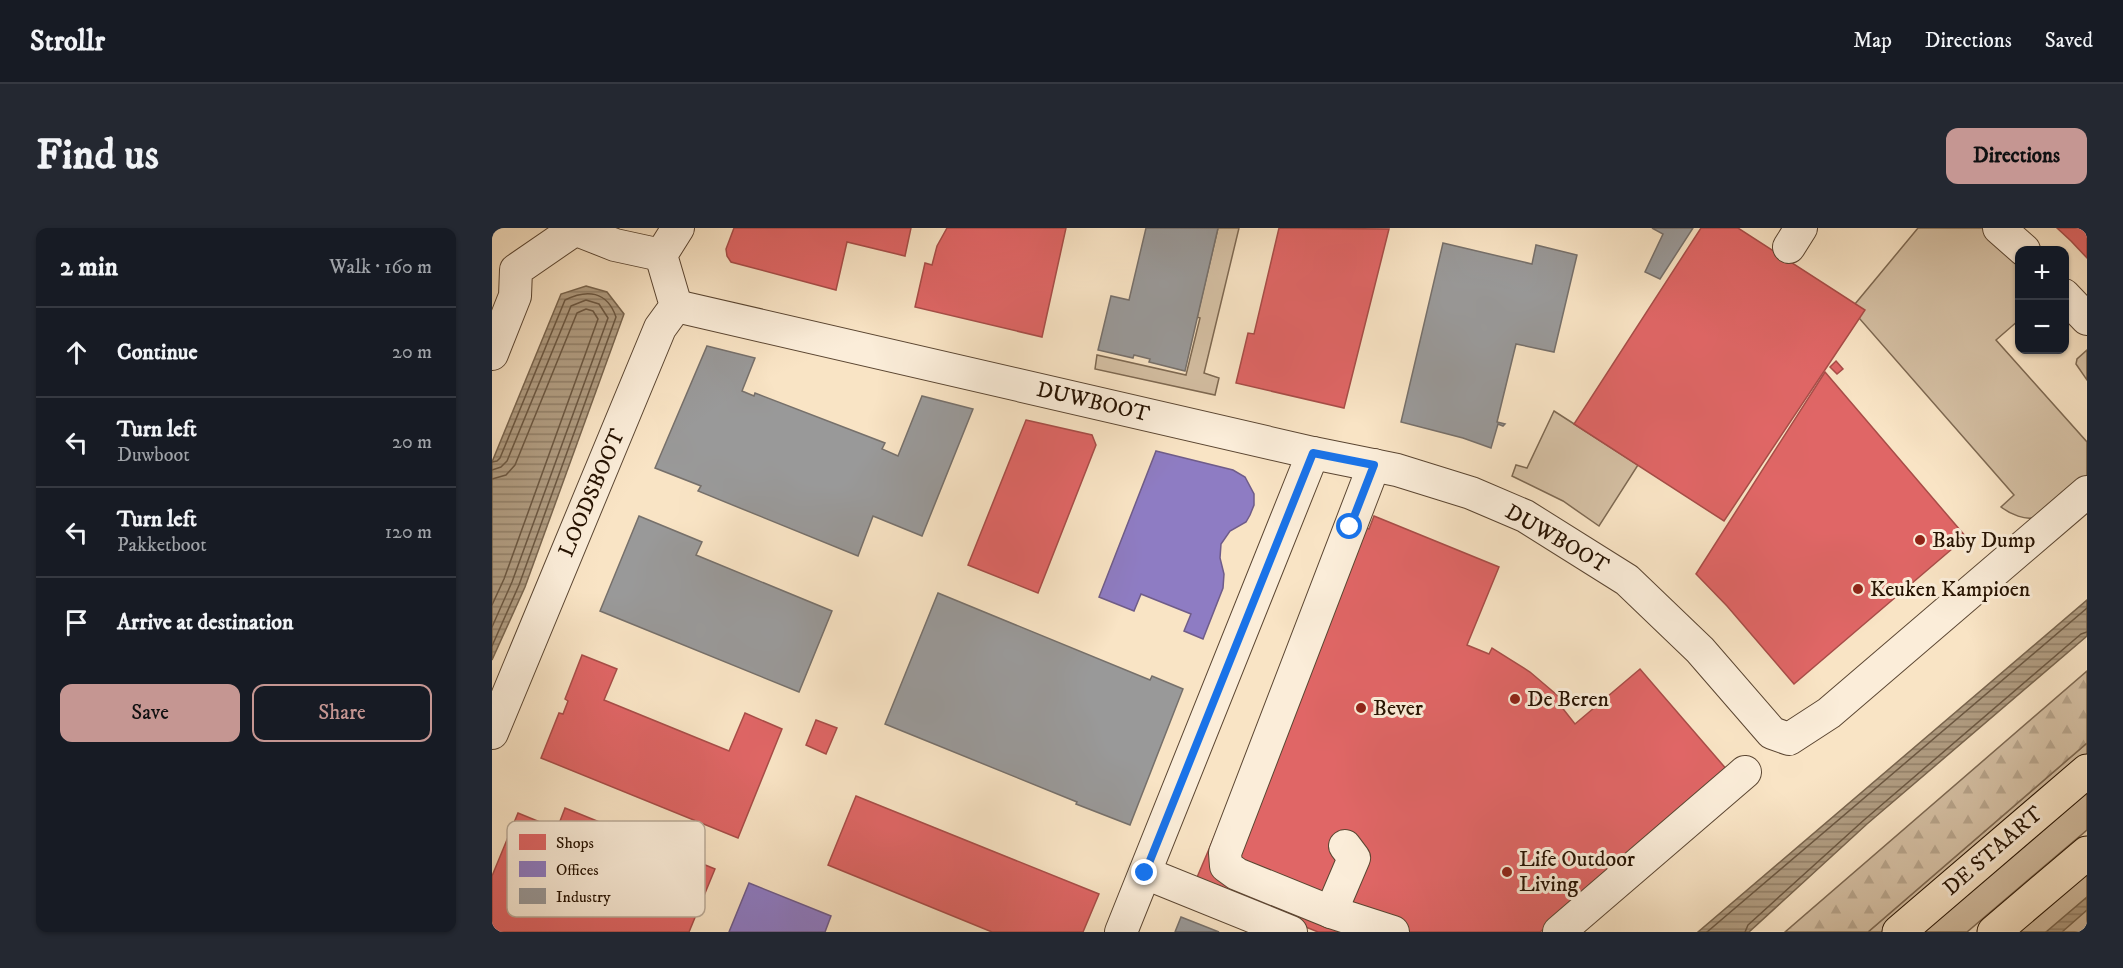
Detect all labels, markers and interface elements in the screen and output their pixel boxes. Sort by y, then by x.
text: Strollr [30,24,105,59]
text: Map [1853,28,1892,54]
text: Directions [1925,28,2012,54]
text: Saved [2045,28,2093,54]
button: Directions [1946,128,2087,184]
text: Find us [36,130,159,182]
map controls [2015,246,2069,354]
button: + [2015,246,2069,300]
text: 2 min [60,251,118,284]
text: Walk · 160 m [329,255,432,280]
button: − [2015,300,2069,354]
icon: ahead [60,336,93,369]
text: Continue [117,339,198,366]
text: 20 m [392,340,432,365]
street label: DUWBOOT [1034,376,1152,428]
text: Turn left [117,416,197,443]
street label: LOODSBOOT [553,425,631,561]
icon: left [60,426,93,459]
text: 20 m [392,430,432,455]
text: Duwboot [117,443,190,468]
street label: DUWBOOT [1500,499,1614,580]
text: Turn left [117,506,197,533]
route start [1336,513,1362,539]
icon: left [60,516,93,549]
text: 120 m [385,520,432,545]
place label: Baby Dump [1932,527,2035,554]
text: Pakketboot [117,533,207,558]
marker: Baby Dump [1913,533,1927,547]
place label: Keuken Kampioen [1870,576,2031,603]
marker: Keuken Kampioen [1851,582,1865,596]
icon: arrive [60,606,93,639]
text: Arrive at destination [117,609,294,636]
button: Save [60,684,240,742]
button: Share [252,684,432,742]
place label: De Beren [1527,686,1610,713]
marker: De Beren [1508,692,1522,706]
place label: Bever [1373,695,1424,722]
marker: Bever [1354,701,1368,715]
street label: DE STAART [1938,800,2049,902]
legend [507,821,705,917]
text: Shops [556,833,594,853]
place label: Life Outdoor Living [1519,846,1636,898]
route end [1131,859,1157,885]
text: Offices [556,860,599,880]
marker: Life Outdoor Living [1500,865,1514,879]
text: Industry [556,887,611,907]

